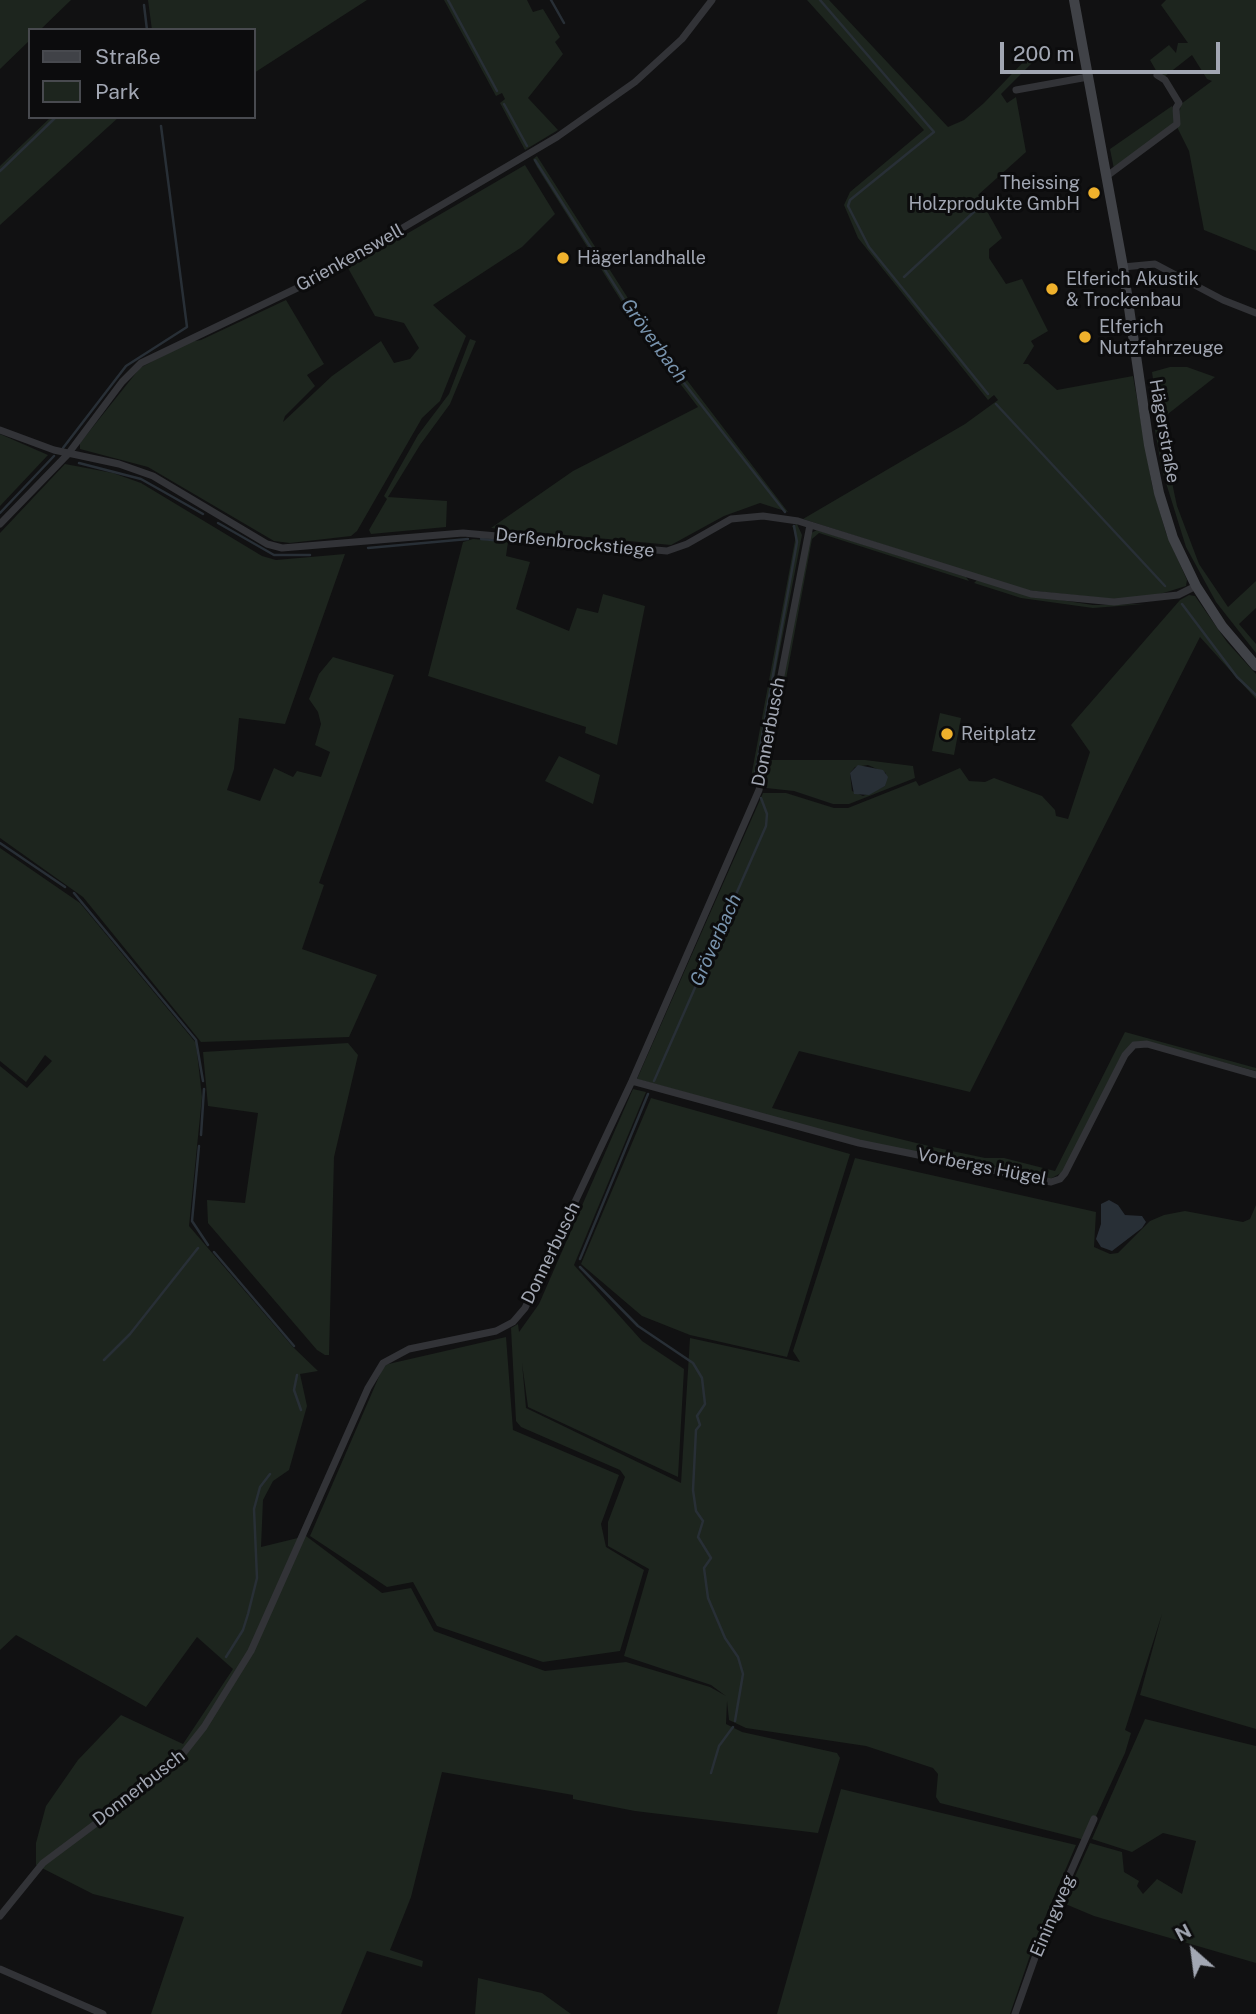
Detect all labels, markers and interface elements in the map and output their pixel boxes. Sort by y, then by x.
legend [28,28,256,119]
scale bar [1004,28,1224,72]
text: 200 m [1013,41,1074,66]
text: Straße [95,44,161,69]
text: Park [95,79,140,104]
place label: Theissing Holzprodukte GmbH [908,172,1080,214]
marker: Theissing Holzprodukte GmbH [1086,185,1102,201]
street label: Grienkenswell [293,220,407,296]
place label: Hägerlandhalle [577,247,706,269]
marker: Hägerlandhalle [555,250,571,266]
place label: Elferich Akustik & Trockenbau [1066,268,1199,310]
marker: Elferich Akustik & Trockenbau [1044,281,1060,297]
water label: Gröverbach [616,294,692,388]
place label: Elferich Nutzfahrzeuge [1099,316,1224,358]
marker: Elferich Nutzfahrzeuge [1077,329,1093,345]
street label: Hägerstraße [1144,377,1184,485]
street label: Derßenbrockstiege [494,524,656,562]
street label: Donnerbusch [748,675,790,789]
place label: Reitplatz [961,723,1036,745]
marker: Reitplatz [939,726,955,742]
water label: Gröverbach [686,890,746,990]
street label: Vorbergs Hügel [915,1144,1049,1190]
street label: Donnerbusch [517,1198,585,1308]
street label: Donnerbusch [89,1745,189,1831]
street label: Einingweg [1026,1872,1080,1960]
north arrow [1158,1916,1228,1986]
text: N [1171,1919,1195,1946]

